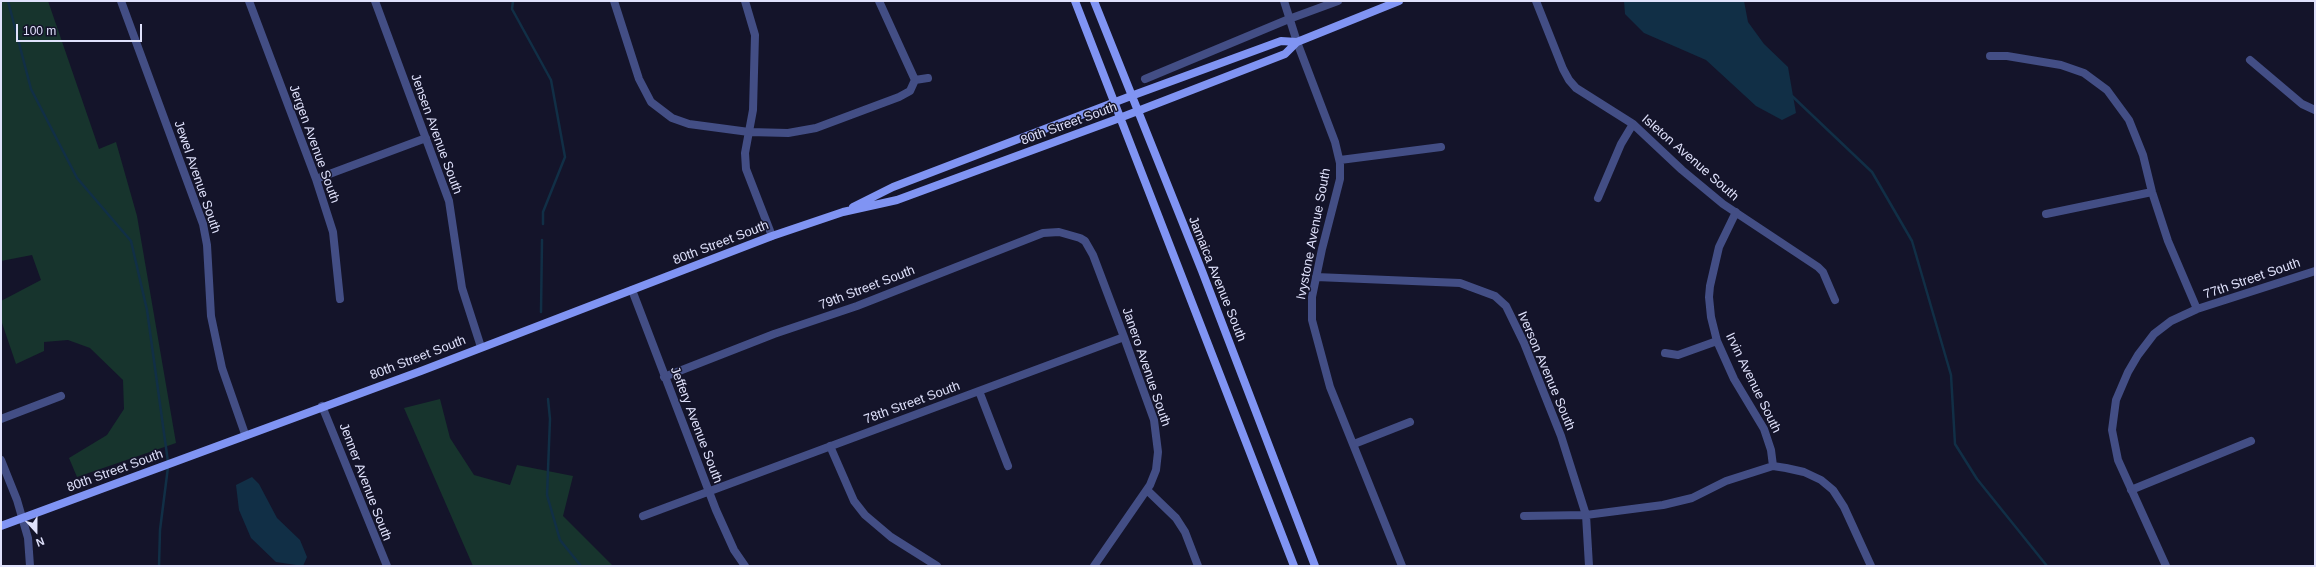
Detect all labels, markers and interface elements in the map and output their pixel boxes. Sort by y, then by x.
scale bar [18,16,144,42]
text: 100 m [23,24,56,38]
street label: Jensen Avenue South [407,72,465,196]
street label: Jergen Avenue South [285,83,343,205]
street label: 80th Street South [1019,99,1119,149]
street label: Isleton Avenue South [1638,112,1742,204]
street label: Jewel Avenue South [170,119,224,235]
street label: Ivystone Avenue South [1294,167,1334,301]
street label: Jamaica Avenue South [1185,214,1249,344]
street label: 80th Street South [671,218,771,268]
street label: 77th Street South [2202,255,2302,303]
street label: 79th Street South [817,263,917,313]
street label: Janero Avenue South [1118,305,1174,429]
street label: Iverson Avenue South [1514,309,1578,433]
street label: Irvin Avenue South [1722,330,1784,436]
street label: 80th Street South [368,333,468,383]
street label: Jeffery Avenue South [667,364,725,486]
street label: 78th Street South [862,378,962,428]
street label: Jenner Avenue South [335,421,395,543]
street label: 80th Street South [65,446,165,496]
north arrow [16,511,56,551]
text: N [34,535,46,549]

